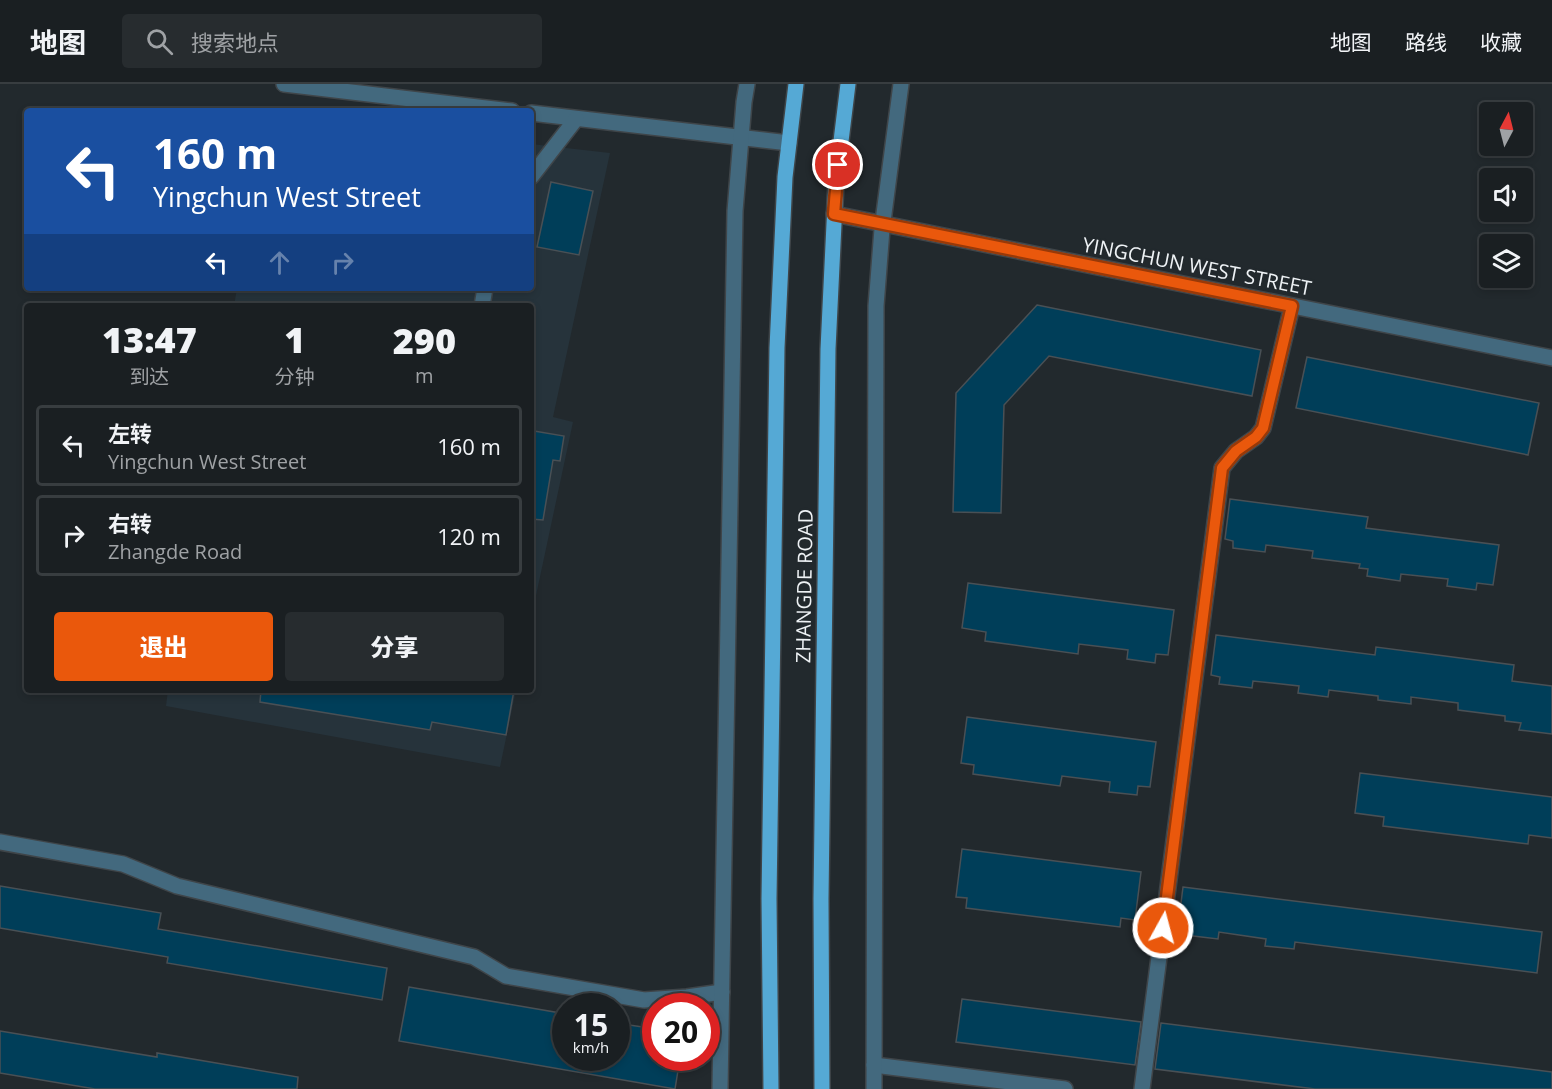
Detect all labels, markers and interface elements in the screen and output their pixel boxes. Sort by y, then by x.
search box [122,14,542,68]
text: 地图 [30,23,86,61]
icon: search [143,25,176,58]
text: 搜索地点 [191,27,279,57]
text: 地图 [1330,28,1372,56]
text: 路线 [1405,28,1447,56]
text: 收藏 [1480,28,1522,56]
north arrow [1479,102,1533,156]
map controls [1479,102,1533,288]
text: 160 m [153,124,277,181]
icon: left [54,132,132,210]
pin [812,139,863,190]
icon: arrive [821,148,854,181]
button: sound [1479,168,1533,222]
text: Yingchun West Street [153,178,421,215]
street label: YINGCHUN WEST STREET [1080,231,1314,301]
button: layers [1479,234,1533,288]
icon: left [200,246,233,279]
icon: ahead [263,246,296,279]
icon: right [326,246,359,279]
text: 13:47 [102,315,197,364]
text: 1 [284,315,305,364]
text: 290 [393,316,456,365]
text: m [415,362,434,389]
text: 到达 [129,363,169,390]
text: 分钟 [275,363,315,390]
text: 左转 [108,418,152,448]
icon: left [57,429,90,462]
text: 160 m [437,431,501,461]
text: Yingchun West Street [108,448,306,475]
text: 右转 [108,508,152,538]
street label: ZHANGDE ROAD [789,509,819,663]
icon: right [57,519,90,552]
text: 120 m [437,521,501,551]
text: Zhangde Road [108,538,242,565]
button: 退出 [54,612,273,681]
button: 分享 [285,612,504,681]
position arrow [1131,896,1195,960]
speed limit sign: 20 [642,993,720,1071]
text: 15 [574,1004,608,1045]
text: km/h [573,1037,609,1057]

